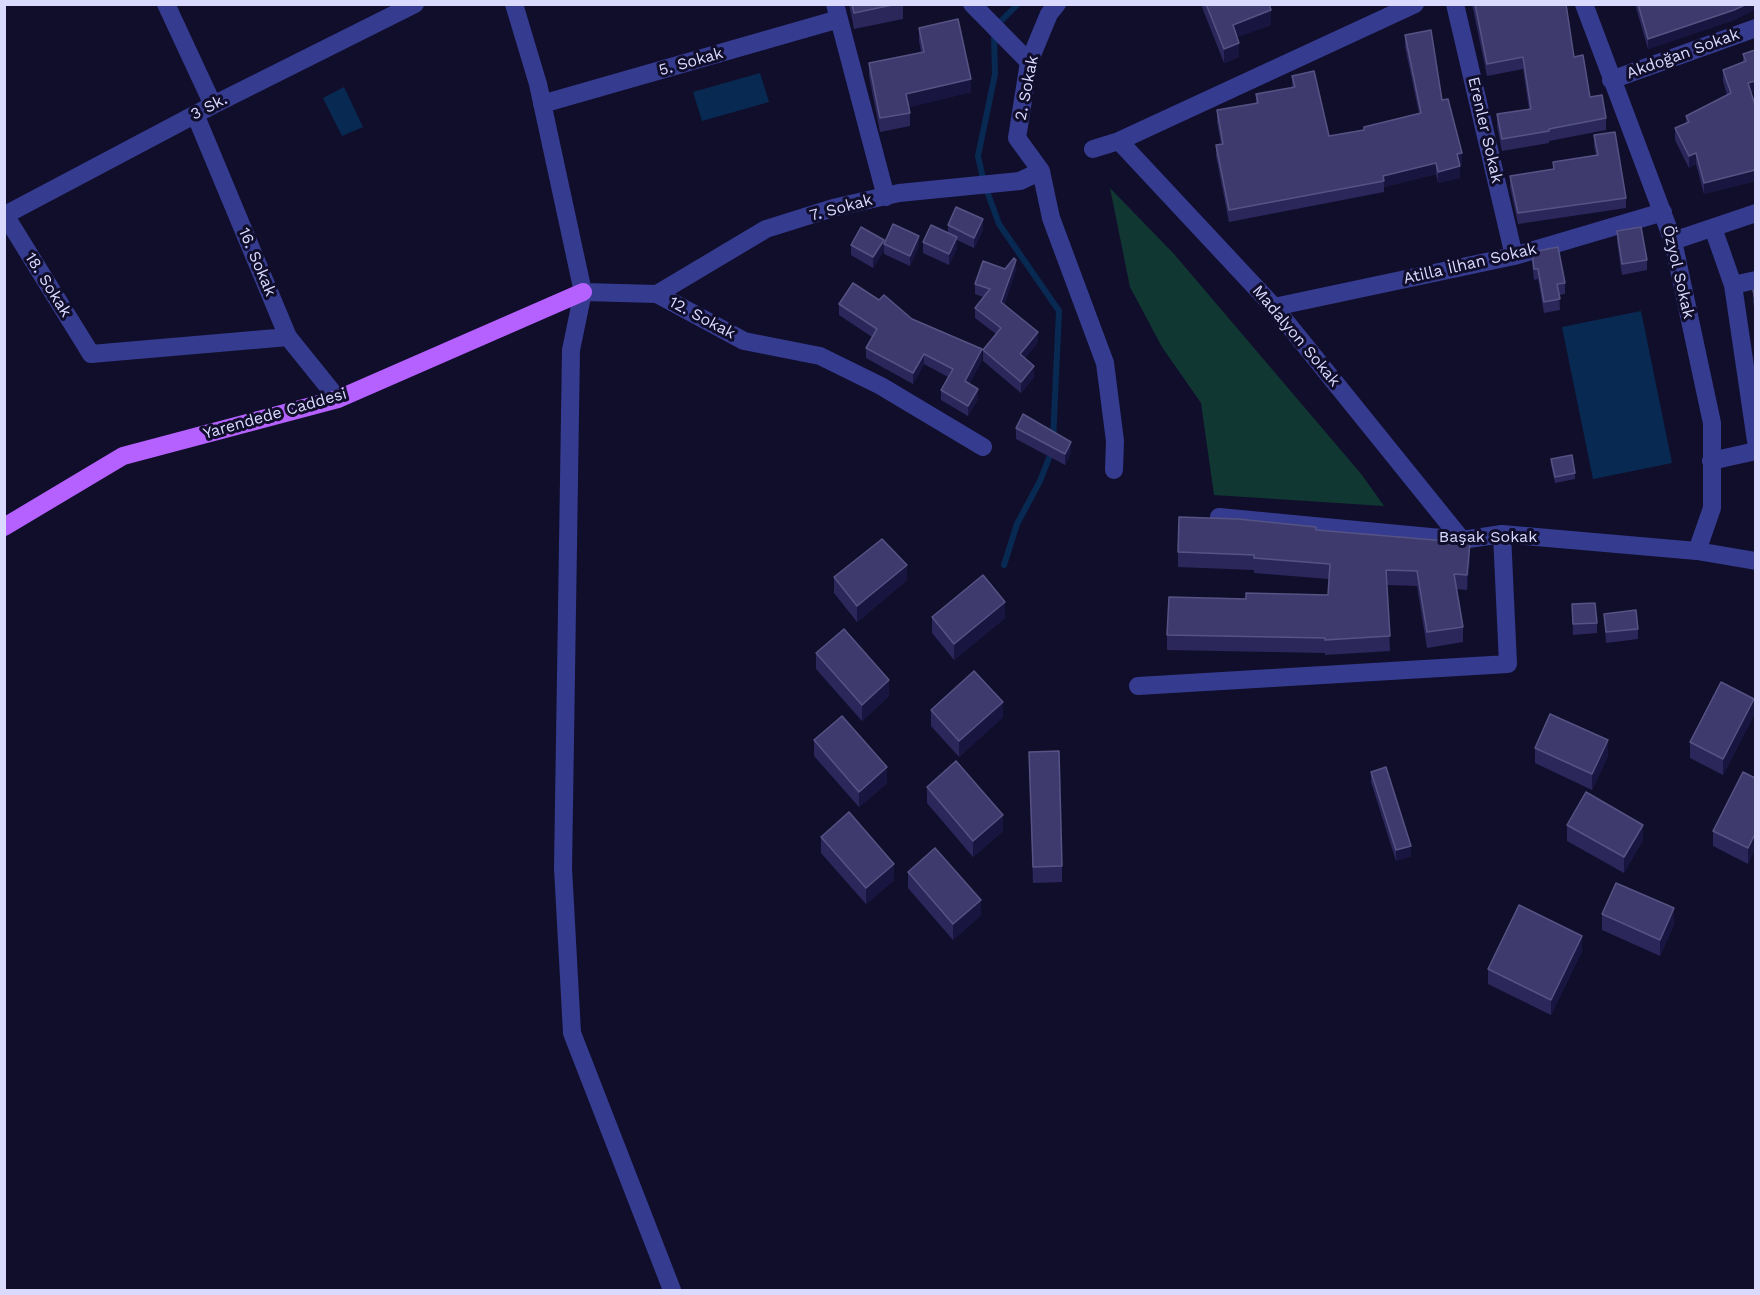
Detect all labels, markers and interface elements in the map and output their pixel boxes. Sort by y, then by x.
street label: Akdoğan Sokak [1624,25,1742,83]
street label: 5. Sokak [657,44,725,80]
street label: 2. Sokak [1011,54,1043,122]
street label: Erenler Sokak [1463,75,1507,185]
street label: 3 Sk. [188,90,230,124]
street label: 7. Sokak [808,190,874,226]
street label: Özyol Sokak [1658,223,1698,321]
street label: 16. Sokak [234,225,280,299]
street label: Atilla İlhan Sokak [1402,239,1538,289]
street label: 18. Sokak [21,249,75,321]
street label: Madalyon Sokak [1248,281,1344,391]
street label: 12. Sokak [666,293,738,343]
street label: Yarendede Caddesi [201,384,349,444]
street label: Başak Sokak [1439,527,1537,547]

